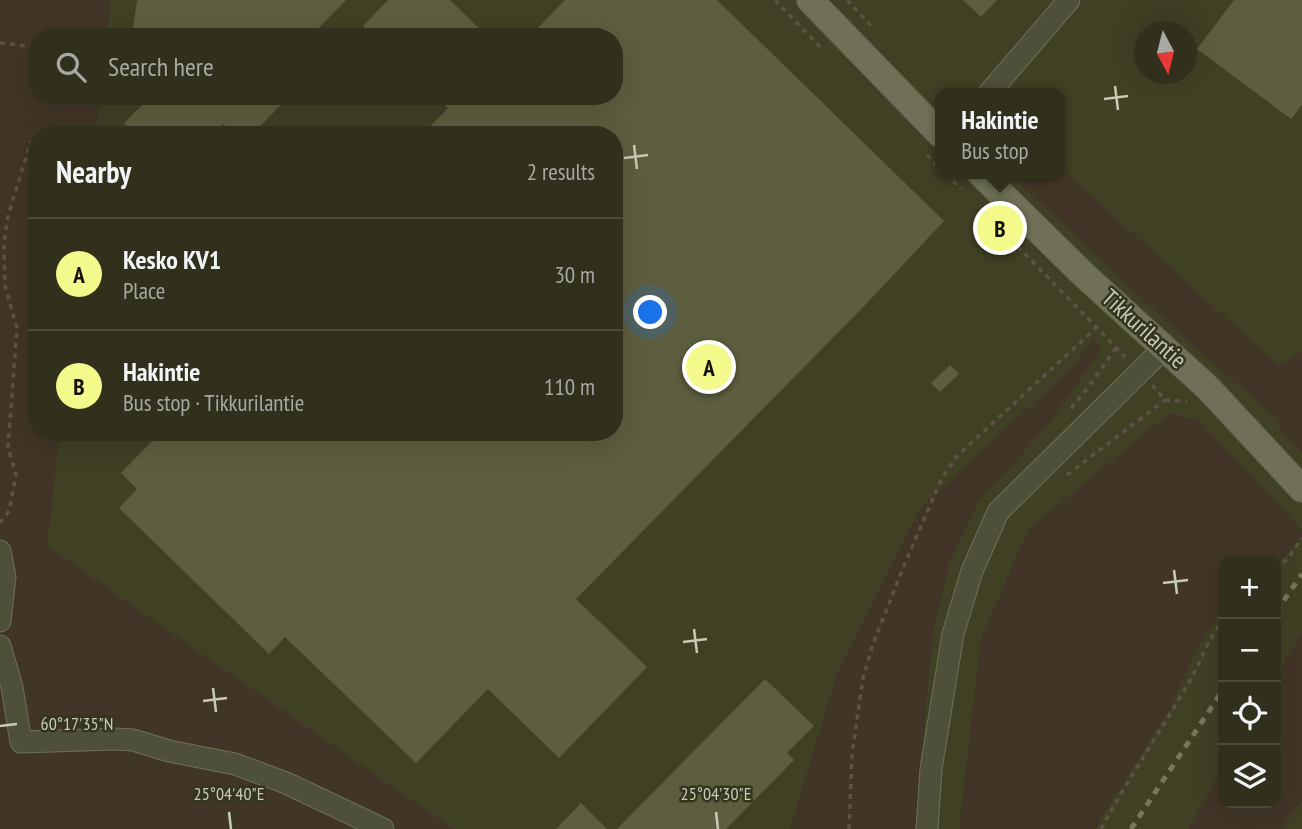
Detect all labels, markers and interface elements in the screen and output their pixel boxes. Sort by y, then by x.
north arrow [1134,21,1197,84]
search box [28,28,623,105]
icon: search [52,48,90,86]
text: Search here [108,50,214,83]
popup [935,88,1065,179]
text: Hakintie [961,103,1039,136]
text: Bus stop [961,136,1029,165]
text: Nearby [56,152,131,191]
text: 2 results [527,157,595,186]
pin: B [977,202,1023,254]
text: Kesko KV1 [123,243,221,276]
text: A [73,260,85,289]
text: 30 m [554,260,595,289]
text: Place [123,276,165,305]
street label: Tikkurilantie [1095,282,1193,375]
your location [633,295,667,329]
pin: A [686,341,732,393]
text: Hakintie [123,355,200,388]
text: B [73,372,85,401]
text: 110 m [544,372,595,401]
text: Bus stop · Tikkurilantie [123,388,304,417]
map controls [1218,556,1281,808]
button: + [1218,556,1281,619]
button: − [1218,619,1281,682]
button: locate [1218,682,1281,745]
text: 60°17'35"N [41,712,113,735]
button: layers [1218,745,1281,808]
text: 25°04'40"E [194,782,264,805]
text: 25°04'30"E [681,782,751,805]

